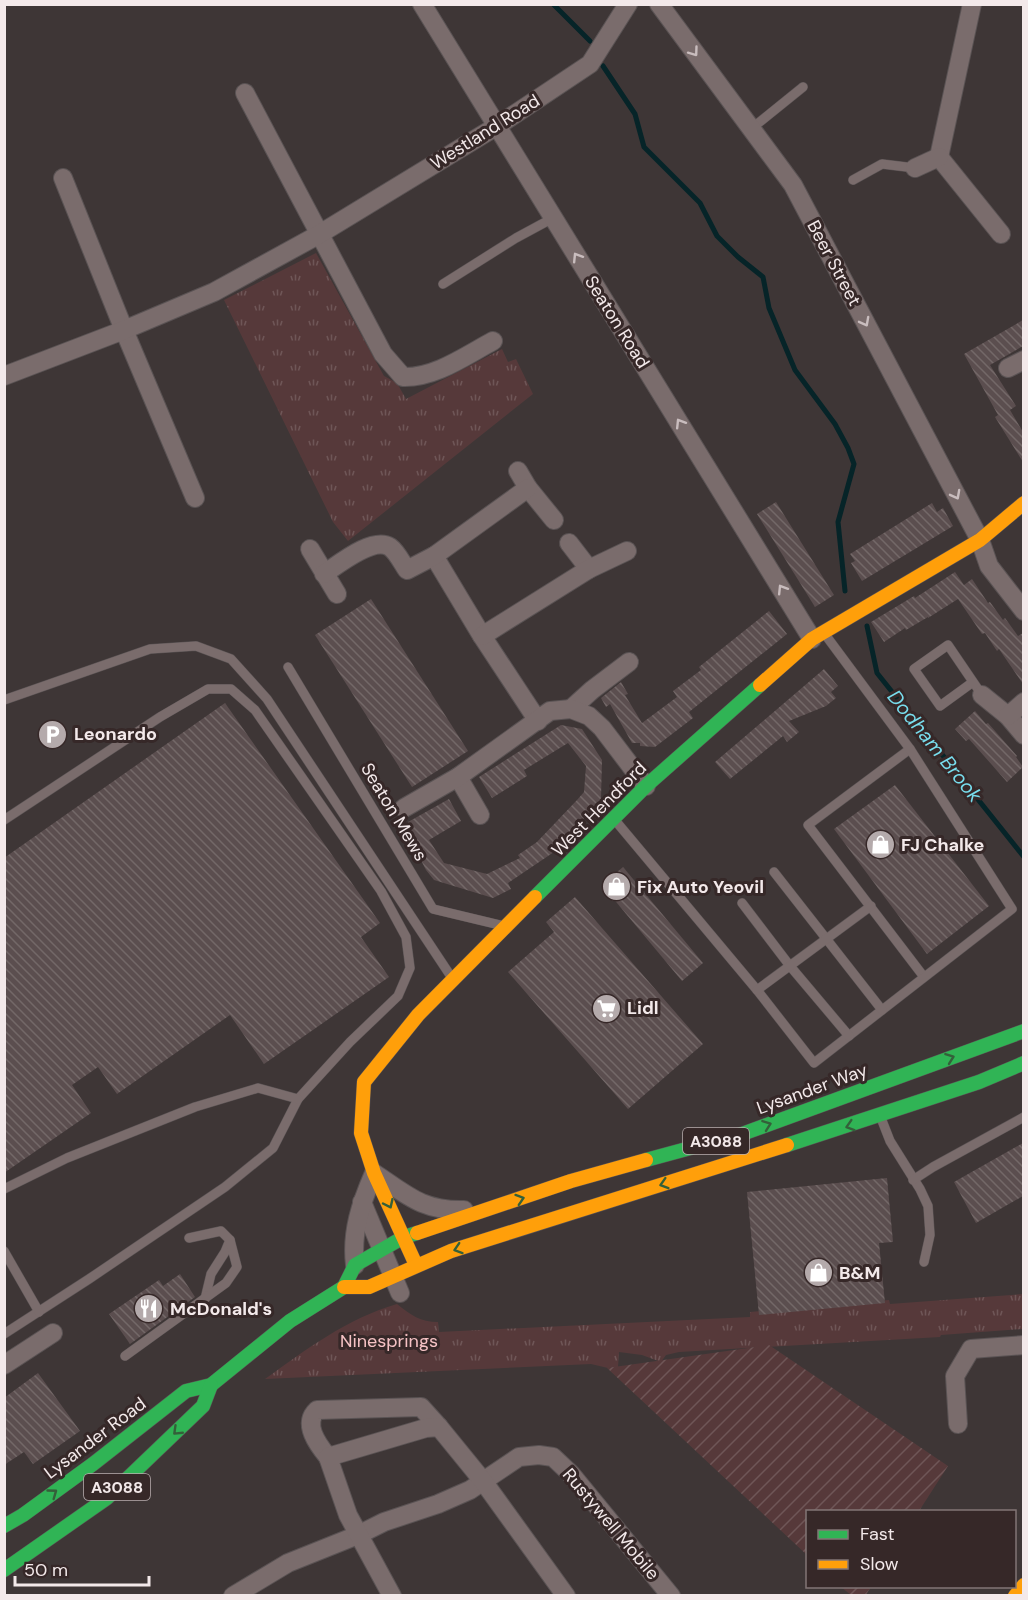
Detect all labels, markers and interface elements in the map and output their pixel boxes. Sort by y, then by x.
one-way arrow [687,45,698,56]
street label: Westland Road [426,89,544,175]
street label: Beer Street [801,216,867,310]
one-way arrow [573,253,585,263]
street label: Seaton Road [579,271,655,373]
one-way arrow [858,316,869,326]
one-way arrow [675,419,687,429]
one-way arrow [949,488,960,499]
one-way arrow [777,585,789,595]
water label: Dodham Brook [882,684,989,808]
parking icon: Leonardo [37,718,69,750]
place label: Leonardo [74,722,157,746]
street label: West Hendford [546,756,652,862]
street label: Seaton Mews [355,758,433,866]
shop icon: FJ Chalke [864,829,896,861]
place label: FJ Chalke [901,833,985,857]
shop icon: Fix Auto Yeovil [600,871,632,903]
place label: Fix Auto Yeovil [637,875,764,899]
supermarket icon: Lidl [590,992,622,1024]
place label: Lidl [627,996,659,1020]
one-way arrow [944,1053,955,1065]
street label: Lysander Way [753,1058,871,1120]
one-way arrow [845,1119,856,1131]
one-way arrow [761,1120,772,1133]
road number: A3088 [683,1128,749,1154]
one-way arrow [659,1177,670,1189]
one-way arrow [514,1193,524,1206]
one-way arrow [382,1198,394,1209]
one-way arrow [453,1242,464,1254]
shop icon: B&M [802,1257,834,1289]
place label: B&M [839,1261,881,1285]
restaurant icon: McDonald's [133,1293,165,1325]
place label: McDonald's [170,1297,272,1321]
park label: Ninesprings [340,1329,438,1353]
street label: Lysander Road [39,1392,151,1484]
one-way arrow [173,1424,183,1435]
street label: Rustywell Mobile [557,1463,665,1585]
road number: A3088 [84,1474,150,1500]
one-way arrow [46,1490,57,1501]
legend [806,1510,1016,1588]
text: Fast [860,1522,895,1546]
scale bar [15,1549,148,1587]
text: Slow [860,1552,899,1576]
text: 50 m [24,1558,68,1582]

